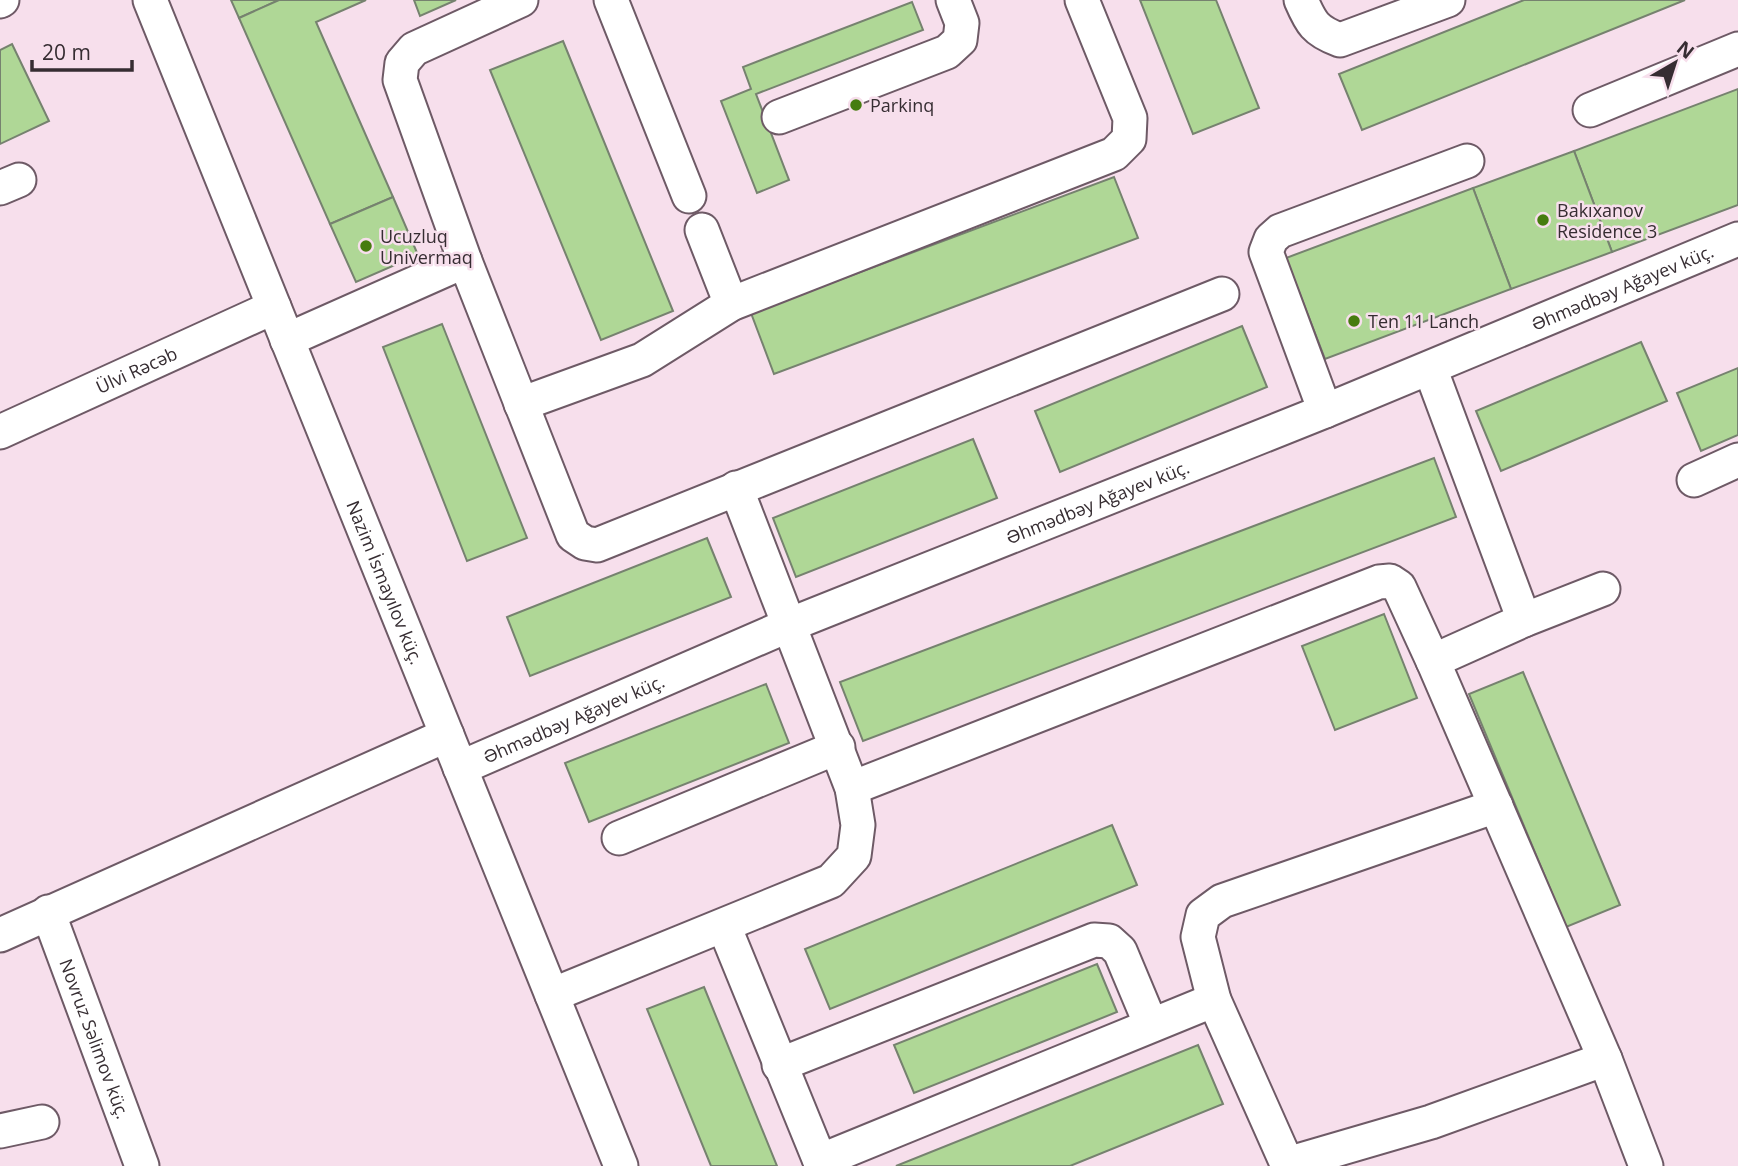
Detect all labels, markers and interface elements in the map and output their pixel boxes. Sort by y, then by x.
scale bar [32,28,131,72]
north arrow [1640,28,1710,98]
text: N [1672,35,1700,65]
text: 20 m [42,38,91,66]
place label: Parkinq [870,93,934,117]
marker: Parkinq [848,97,864,113]
place label: Bakıxanov Residence 3 [1557,198,1657,243]
marker: Bakıxanov Residence 3 [1535,212,1551,228]
place label: Ucuzluq Univermaq [380,224,473,269]
marker: Ucuzluq Univermaq [358,238,374,254]
street label: Əhmədbəy Ağayev küç. [1528,239,1717,336]
place label: Ten 11 Lanch [1368,309,1479,333]
marker: Ten 11 Lanch [1346,313,1362,329]
street label: Ülvi Rəcəb [92,341,181,399]
street label: Əhmədbəy Ağayev küç. [1003,454,1193,549]
street label: Nazim İsmayılov küç. [341,497,429,668]
street label: Əhmədbəy Ağayev küç. [479,669,668,768]
street label: Novruz Səlimov küç. [54,955,135,1122]

